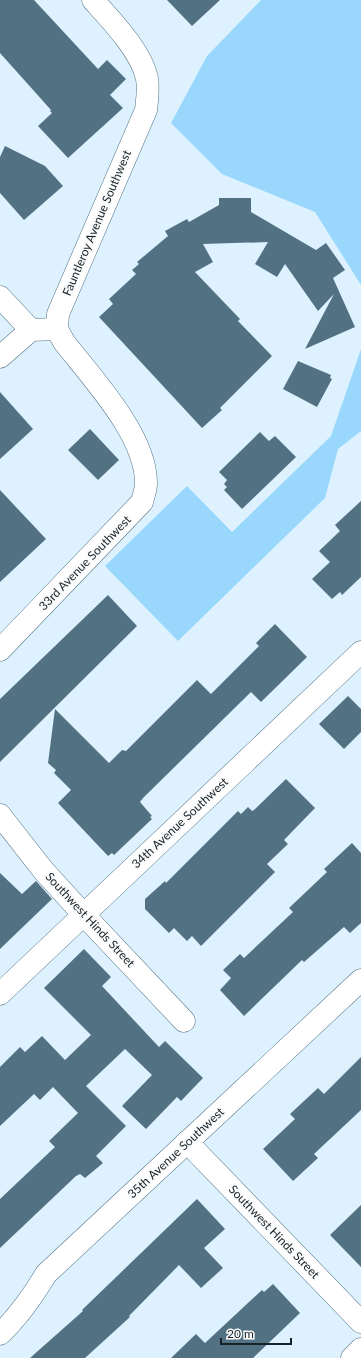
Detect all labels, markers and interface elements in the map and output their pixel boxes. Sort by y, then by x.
street label: Fauntleroy Avenue Southwest [59,147,134,298]
street label: 33rd Avenue Southwest [35,511,134,613]
street label: 34th Avenue Southwest [128,774,232,871]
street label: Southwest Hinds Street [42,869,139,971]
street label: 35th Avenue Southwest [124,1104,228,1201]
street label: Southwest Hinds Street [226,1182,323,1282]
scale bar [221,1320,291,1346]
text: 20 m [227,1326,254,1341]

